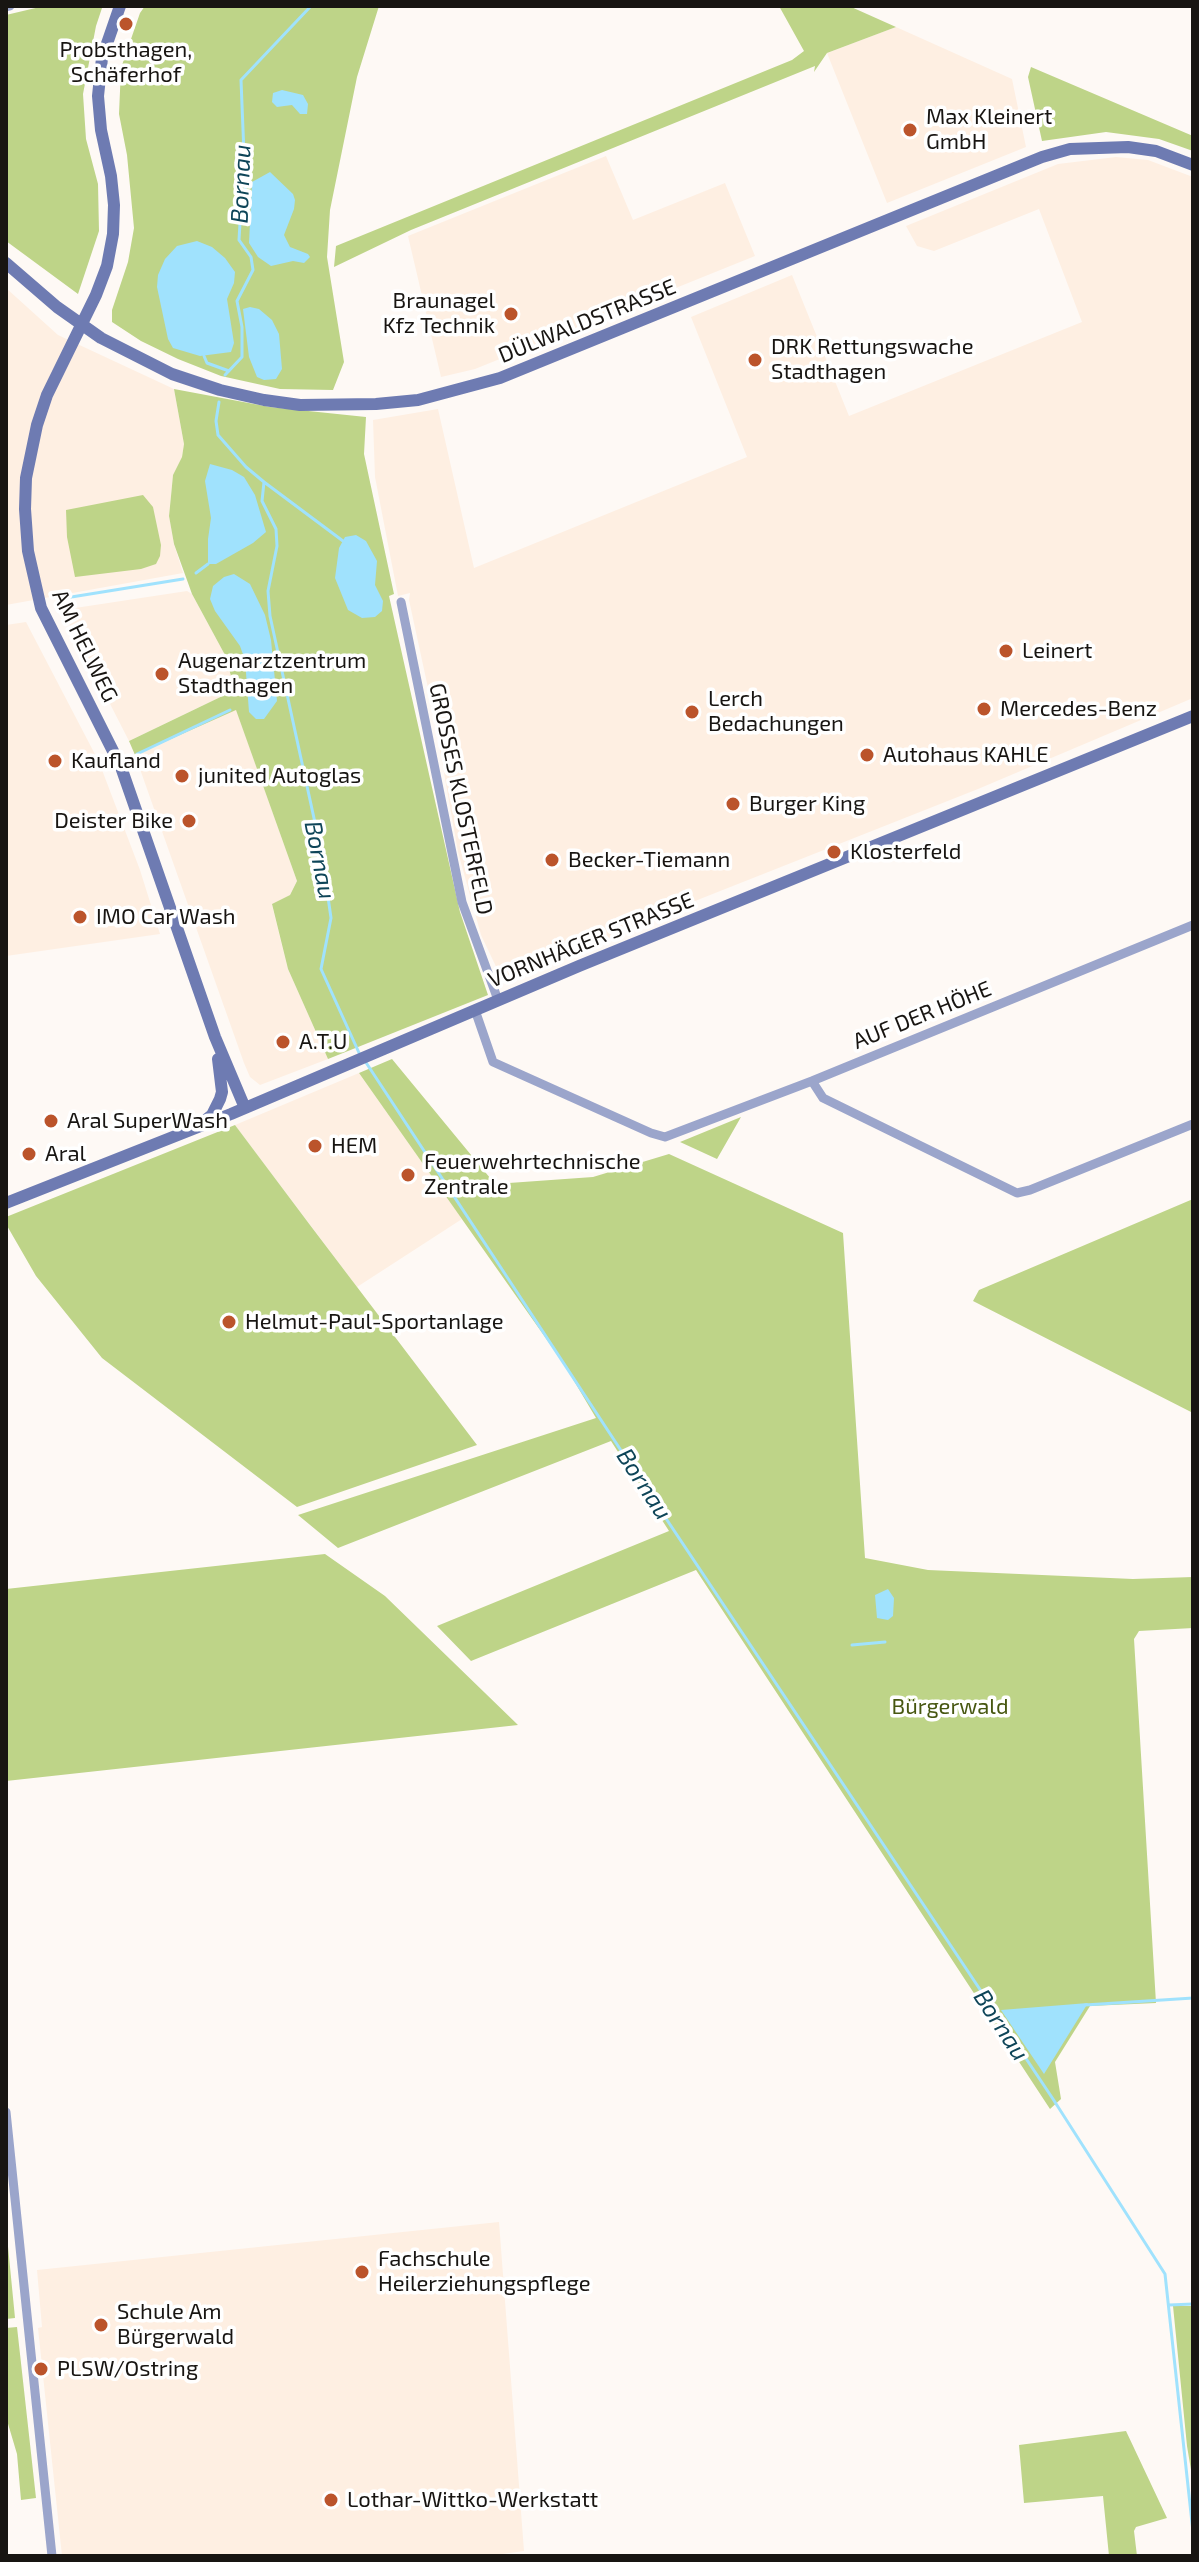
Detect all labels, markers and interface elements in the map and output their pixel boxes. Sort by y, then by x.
marker: Probsthagen, Schäferhof [117,15,135,33]
place label: Probsthagen, Schäferhof [60,37,192,88]
place label: Max Kleinert GmbH [926,104,1052,156]
marker: Max Kleinert GmbH [901,121,919,139]
water label: Bornau [225,144,257,224]
street label: DÜLWALDSTRASSE [494,273,680,369]
place label: Braunagel Kfz Technik [383,288,495,340]
marker: Braunagel Kfz Technik [502,305,520,323]
place label: DRK Rettungswache Stadthagen [771,334,973,386]
marker: DRK Rettungswache Stadthagen [746,351,764,369]
street label: AM HELWEG [46,585,124,707]
place label: Leinert [1022,638,1092,664]
marker: Leinert [997,642,1015,660]
place label: Augenarztzentrum Stadthagen [178,648,366,700]
marker: Augenarztzentrum Stadthagen [153,665,171,683]
street label: GROSSES KLOSTERFELD [424,681,498,917]
place label: Lerch Bedachungen [708,686,844,738]
place label: Mercedes-Benz [1000,696,1157,722]
marker: Mercedes-Benz [975,700,993,718]
marker: Lerch Bedachungen [683,703,701,721]
place label: Autohaus KAHLE [883,742,1049,768]
marker: Autohaus KAHLE [858,746,876,764]
place label: Kaufland [71,748,161,774]
marker: Kaufland [46,752,64,770]
place label: junited Autoglas [198,763,361,789]
marker: junited Autoglas [173,767,191,785]
place label: Burger King [749,791,865,817]
marker: Burger King [724,795,742,813]
place label: Deister Bike [54,808,173,834]
marker: Deister Bike [180,812,198,830]
water label: Bornau [298,818,342,902]
place label: Klosterfeld [850,839,961,865]
marker: Klosterfeld [825,843,843,861]
place label: Becker-Tiemann [568,847,730,873]
marker: Becker-Tiemann [543,851,561,869]
street label: VORNHÄGER STRASSE [484,887,698,993]
place label: IMO Car Wash [96,904,236,930]
marker: IMO Car Wash [71,908,89,926]
street label: AUF DER HÖHE [849,975,995,1055]
place label: A.T.U [299,1029,348,1055]
marker: A.T.U [274,1033,292,1051]
place label: Aral SuperWash [67,1108,228,1134]
marker: Aral SuperWash [42,1112,60,1130]
place label: HEM [331,1133,377,1159]
marker: HEM [306,1137,324,1155]
place label: Aral [45,1141,86,1167]
marker: Aral [20,1145,38,1163]
place label: Feuerwehrtechnische Zentrale [424,1149,640,1200]
marker: Feuerwehrtechnische Zentrale [399,1166,417,1184]
place label: Helmut-Paul-Sportanlage [245,1309,504,1335]
marker: Helmut-Paul-Sportanlage [220,1313,238,1331]
water label: Bornau [610,1443,678,1525]
park label: Bürgerwald [891,1694,1009,1720]
water label: Bornau [967,1984,1035,2066]
place label: Fachschule Heilerziehungspflege [378,2246,590,2298]
marker: Fachschule Heilerziehungspflege [353,2263,371,2281]
place label: Schule Am Bürgerwald [117,2299,234,2350]
marker: Schule Am Bürgerwald [92,2316,110,2334]
place label: PLSW/Ostring [57,2356,198,2382]
marker: PLSW/Ostring [32,2360,50,2378]
place label: Lothar-Wittko-Werkstatt [347,2487,598,2513]
marker: Lothar-Wittko-Werkstatt [322,2491,340,2509]

